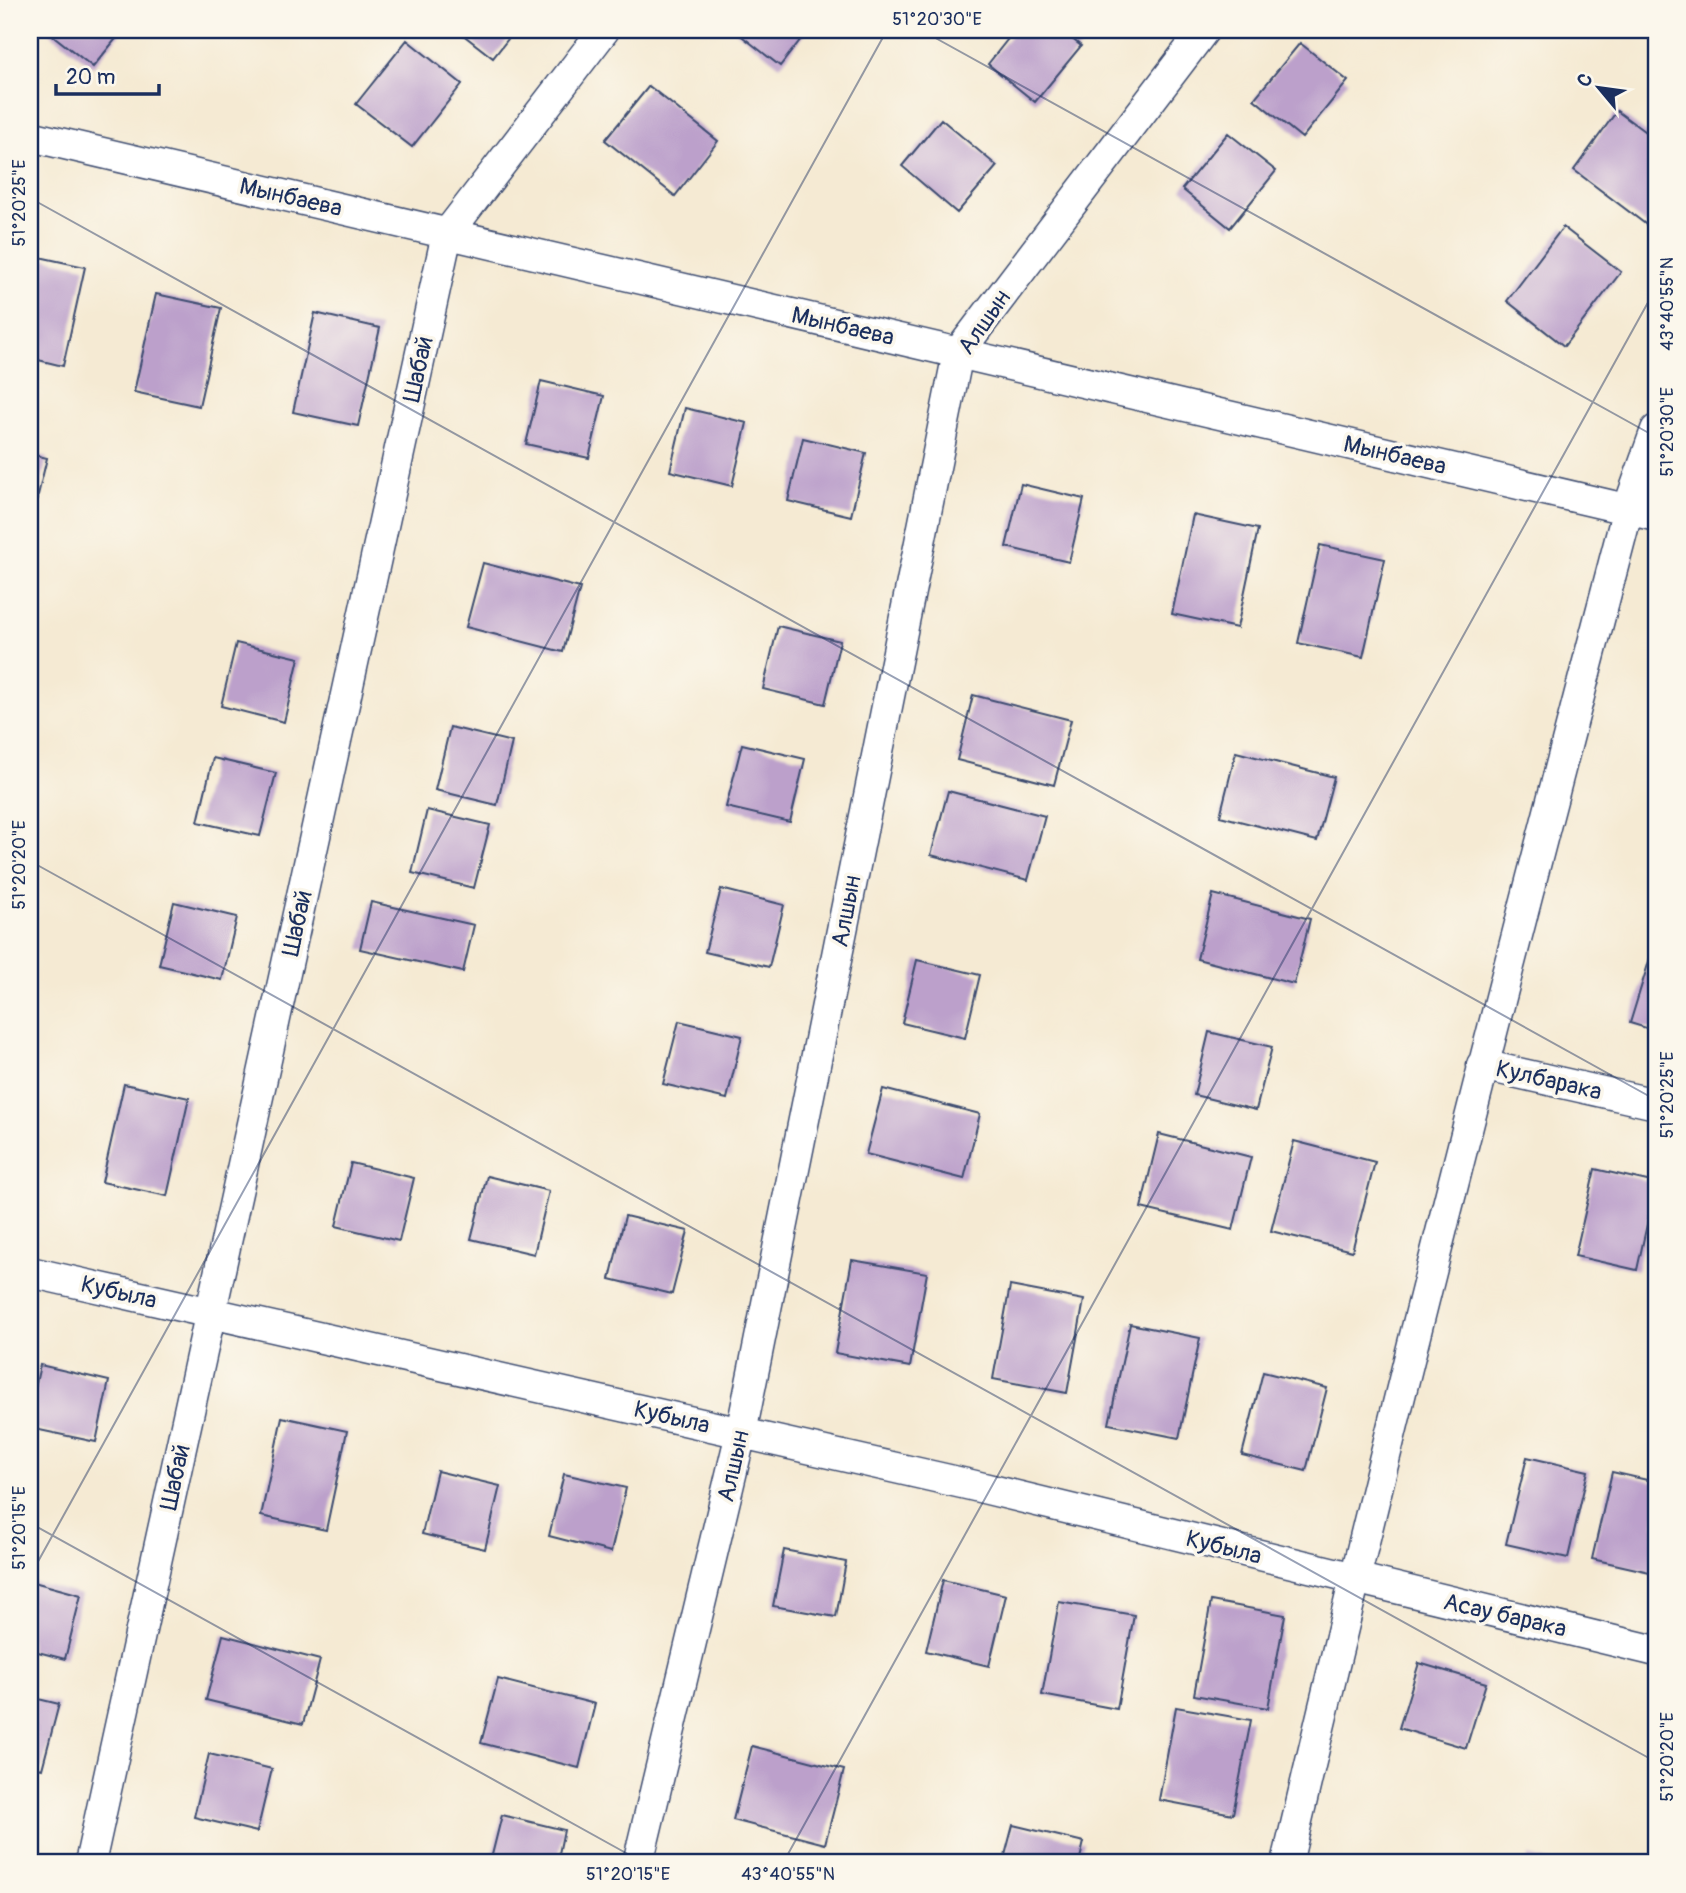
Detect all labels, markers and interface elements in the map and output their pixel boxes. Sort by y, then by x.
text: 51°20'30"E [892,8,982,31]
scale bar [56,52,159,96]
north arrow [1564,52,1634,122]
text: 20 m [66,64,115,91]
text: С [1572,69,1598,91]
text: 51°20'25"E [8,159,31,247]
street label: Мынбаева [237,172,345,223]
text: 43°40'55"N [1656,257,1679,351]
street label: Алшын [952,284,1017,360]
street label: Мынбаева [789,301,897,352]
street label: Шабай [397,334,440,405]
text: 51°20'30"E [1656,387,1679,477]
street label: Мынбаева [1341,430,1449,481]
text: 51°20'20"E [8,820,31,910]
street label: Алшын [825,873,868,949]
street label: Шабай [276,888,319,959]
text: 51°20'25"E [1656,1051,1679,1139]
street label: Кулбарака [1493,1054,1605,1107]
street label: Кубыла [78,1270,160,1315]
street label: Кубыла [631,1395,713,1440]
street label: Алшын [711,1427,756,1505]
street label: Шабай [154,1442,197,1513]
text: 51°20'15"E [8,1486,31,1570]
street label: Кубыла [1183,1524,1265,1571]
street label: Асау барака [1441,1587,1569,1644]
text: 51°20'20"E [1656,1712,1679,1802]
text: 51°20'15"E [586,1863,670,1886]
text: 43°40'55"N [741,1863,835,1886]

